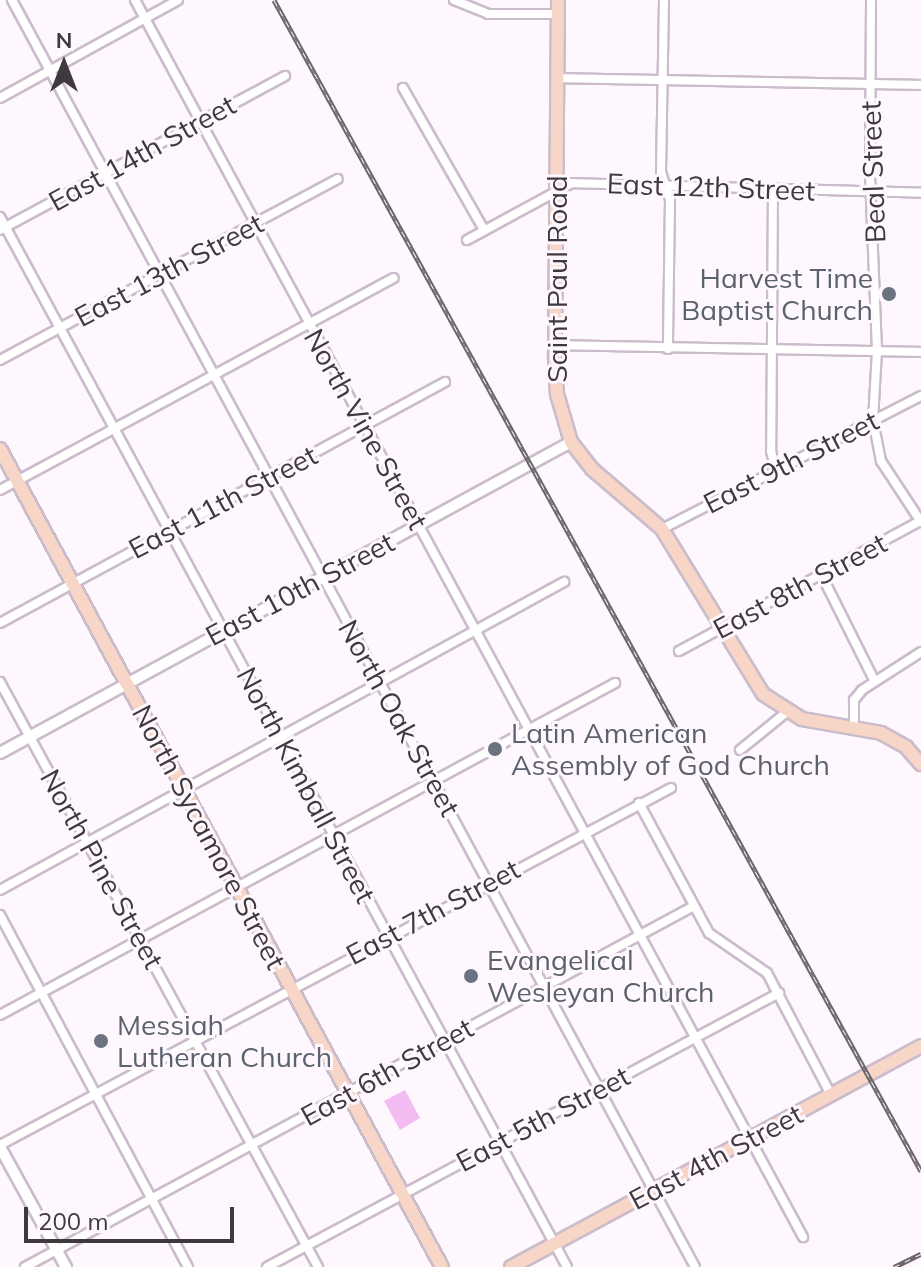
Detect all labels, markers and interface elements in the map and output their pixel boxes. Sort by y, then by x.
north arrow [24,24,104,104]
text: N [56,26,72,54]
street label: East 14th Street [43,88,241,218]
street label: Beal Street [854,100,892,244]
street label: East 12th Street [606,167,816,207]
street label: Saint Paul Road [540,175,574,383]
street label: East 13th Street [69,206,269,334]
place label: Harvest Time Baptist Church [681,261,873,327]
marker: Harvest Time Baptist Church [880,285,898,303]
street label: North Vine Street [297,323,435,535]
street label: East 9th Street [698,404,884,520]
street label: East 11th Street [123,438,323,566]
street label: East 10th Street [200,525,400,653]
street label: East 8th Street [708,526,892,646]
street label: North Oak Street [331,614,467,822]
street label: North Kimball Street [230,661,382,909]
street label: North Sycamore Street [125,699,293,975]
place label: Latin American Assembly of God Church [511,716,830,782]
marker: Latin American Assembly of God Church [486,740,504,758]
street label: North Pine Street [33,764,171,974]
street label: East 7th Street [341,852,525,972]
place label: Evangelical Wesleyan Church [487,943,714,1009]
marker: Evangelical Wesleyan Church [462,967,480,985]
place label: Messiah Lutheran Church [117,1008,332,1074]
street label: East 6th Street [295,1011,479,1133]
marker: Messiah Lutheran Church [92,1032,110,1050]
street label: East 5th Street [451,1059,635,1179]
street label: East 4th Street [624,1097,808,1217]
scale bar [28,1191,238,1241]
text: 200 m [38,1206,109,1236]

